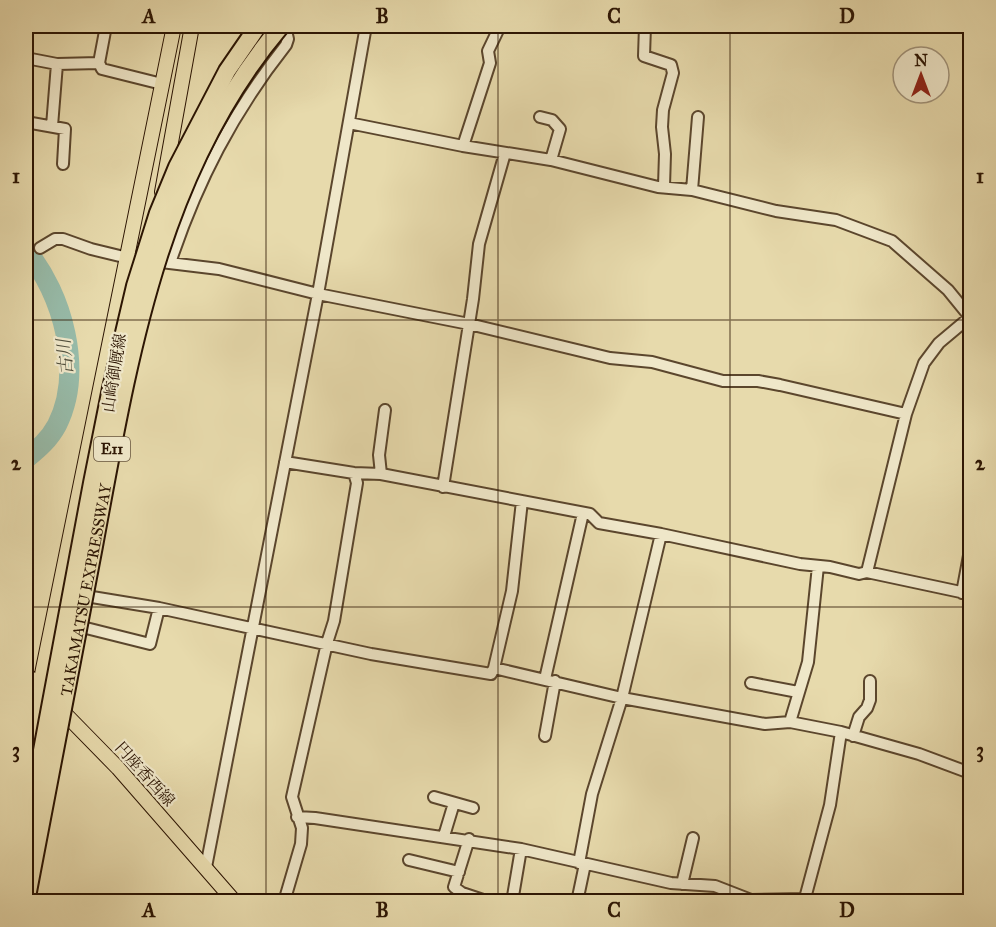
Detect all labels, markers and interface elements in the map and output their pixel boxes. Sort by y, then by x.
text: A [140,4,156,28]
text: B [375,4,389,28]
text: C [607,4,621,28]
text: D [839,4,855,28]
north arrow [891,45,951,105]
text: N [914,51,928,70]
text: 1 [12,164,20,188]
text: 1 [976,164,984,188]
street label: 山崎御厩線 [98,332,130,414]
water label: 古川 [52,336,78,376]
road number: E11 [94,437,130,461]
text: 2 [11,451,22,475]
text: 2 [975,451,986,475]
street label: TAKAMATSU EXPRESSWAY [56,481,115,698]
text: 3 [12,738,20,763]
street label: 円座香西線 [111,738,179,810]
text: 3 [976,738,984,763]
text: A [140,898,156,922]
text: B [375,898,389,922]
text: C [607,898,621,922]
text: D [839,898,855,922]

